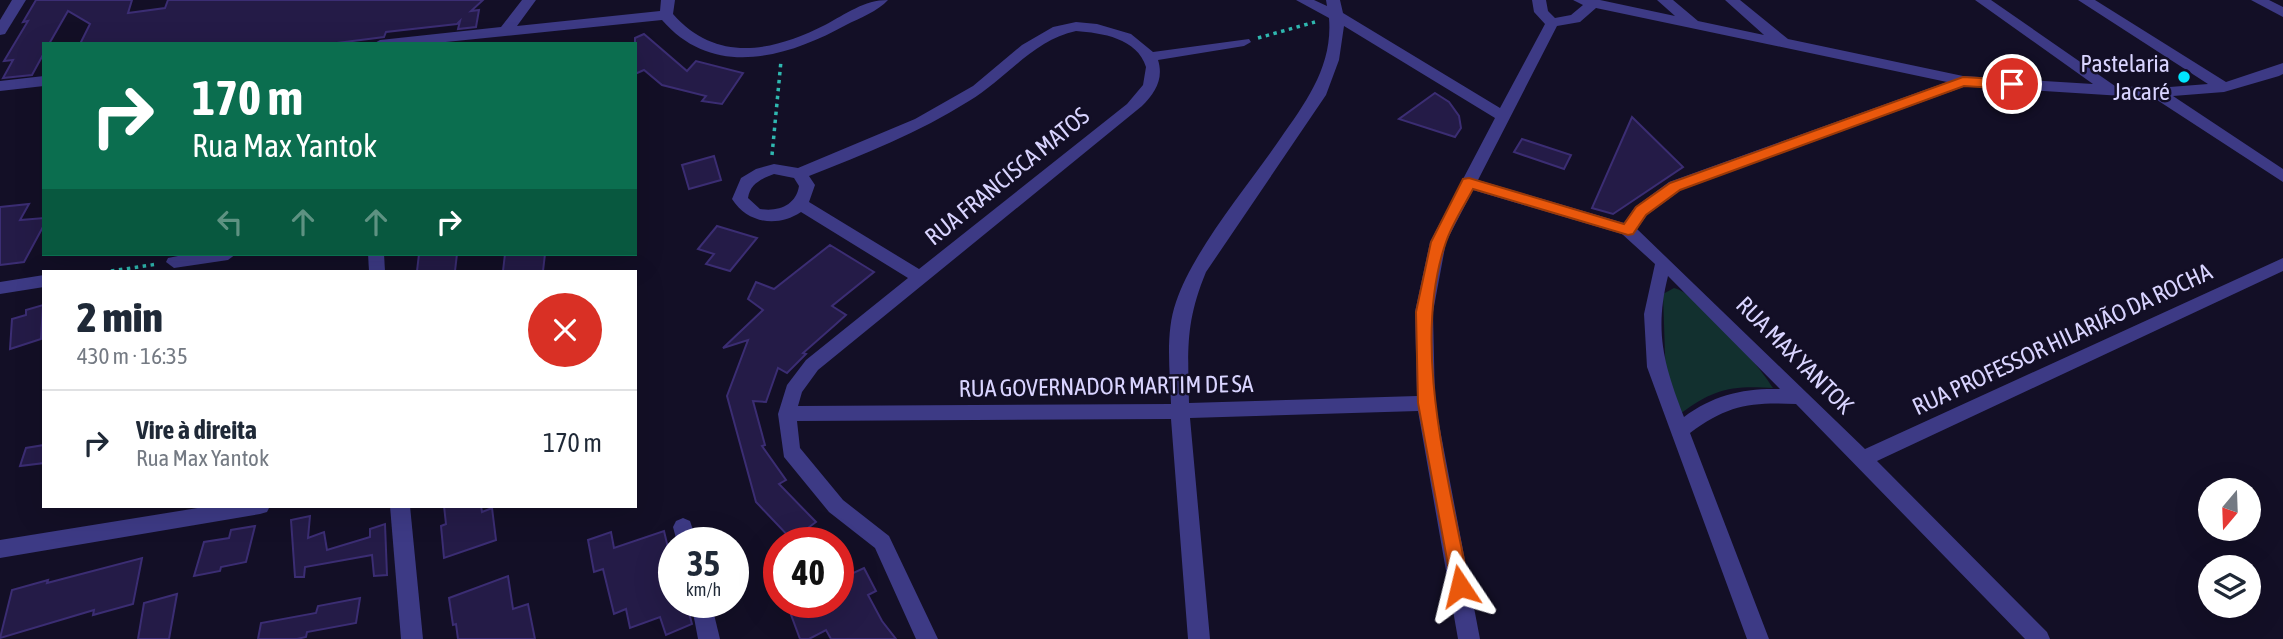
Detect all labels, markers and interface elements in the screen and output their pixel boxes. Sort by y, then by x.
place label: Pastelaria Jacaré [2080,50,2170,105]
pin [1982,54,2042,114]
icon: arrive [1993,65,2031,103]
text: 170 m [192,69,303,125]
marker: Pastelaria Jacaré [2176,69,2192,85]
icon: right [77,70,168,161]
street label: RUA FRANCISCA MATOS [920,102,1094,250]
text: Rua Max Yantok [192,127,377,164]
icon: left [211,203,249,241]
icon: ahead [284,203,322,241]
icon: ahead [357,203,395,241]
icon: right [430,203,468,241]
street label: RUA PROFESSOR HILARIÃO DA ROCHA [1908,258,2216,420]
street label: RUA MAX YANTOK [1731,291,1859,419]
text: 2 min [77,293,163,341]
button: close [528,293,602,367]
text: 430 m · 16:35 [77,343,188,369]
street label: RUA GOVERNADOR MARTIM DE SA [958,370,1254,402]
text: Vire à direita [136,415,257,445]
icon: right [77,424,115,462]
text: 170 m [543,428,602,458]
text: Rua Max Yantok [136,445,269,471]
north arrow [2198,478,2261,541]
map controls [2198,478,2261,618]
speed limit sign: 40 [763,527,854,618]
text: 35 [687,543,720,583]
position arrow [1423,549,1497,623]
button: layers [2198,555,2261,618]
text: km/h [686,579,721,600]

